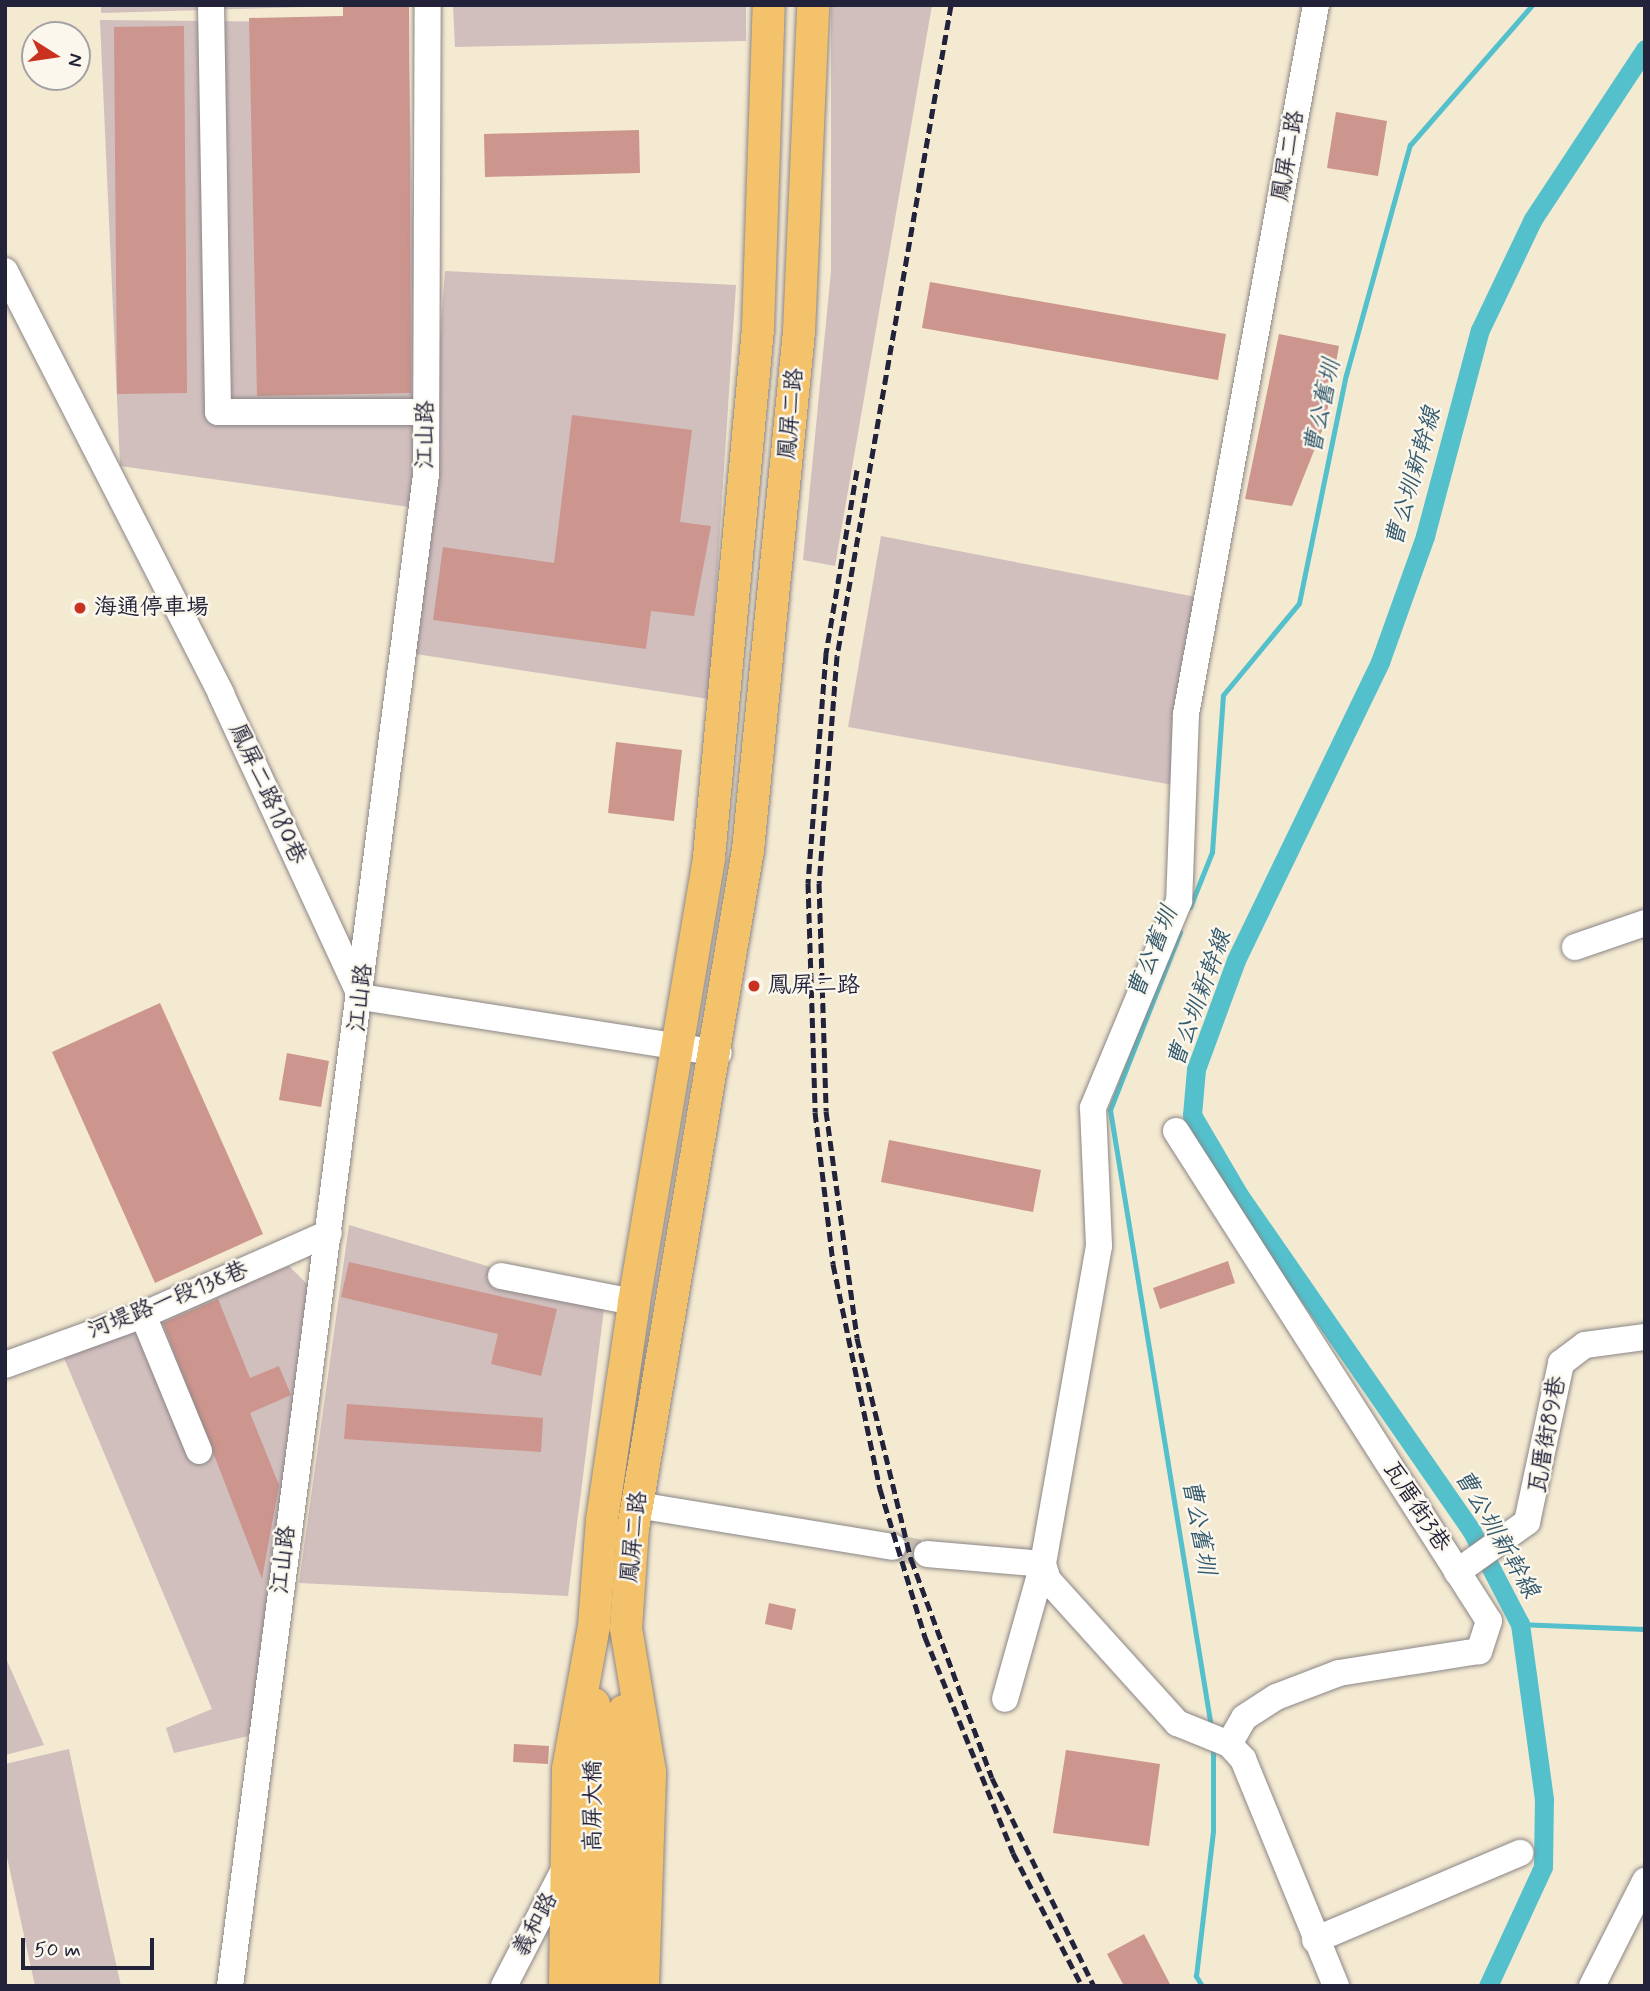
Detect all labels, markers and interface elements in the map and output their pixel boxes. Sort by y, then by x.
north arrow [21,21,91,91]
text: N [62,51,89,69]
street label: 鳳屏二路 [1267,108,1311,204]
water label: 曹公舊圳 [1299,357,1347,457]
street label: 鳳屏二路 [774,367,810,461]
street label: 江山路 [412,400,440,470]
water label: 曹公圳新幹線 [1380,404,1448,550]
place label: 海通停車場 [94,594,209,622]
marker: 海通停車場 [72,600,88,616]
street label: 鳳屏二路180巷 [222,719,312,869]
water label: 曹公舊圳 [1122,903,1184,1003]
water label: 曹公圳新幹線 [1162,926,1238,1072]
street label: 江山路 [343,962,379,1034]
place label: 鳳屏二路 [768,972,860,1000]
marker: 鳳屏二路 [746,978,762,994]
street label: 河堤路一段138巷 [84,1256,252,1346]
street label: 瓦厝街89巷 [1524,1374,1572,1496]
street label: 瓦厝街3巷 [1377,1457,1455,1557]
water label: 曹公圳新幹線 [1448,1464,1544,1604]
water label: 曹公舊圳 [1175,1477,1221,1577]
street label: 鳳屏二路 [616,1490,654,1584]
street label: 江山路 [266,1524,302,1596]
street label: 高屏大橋 [580,1760,608,1852]
street label: 義和路 [508,1888,564,1962]
scale bar [24,1924,158,1968]
text: 50 m [34,1936,81,1964]

